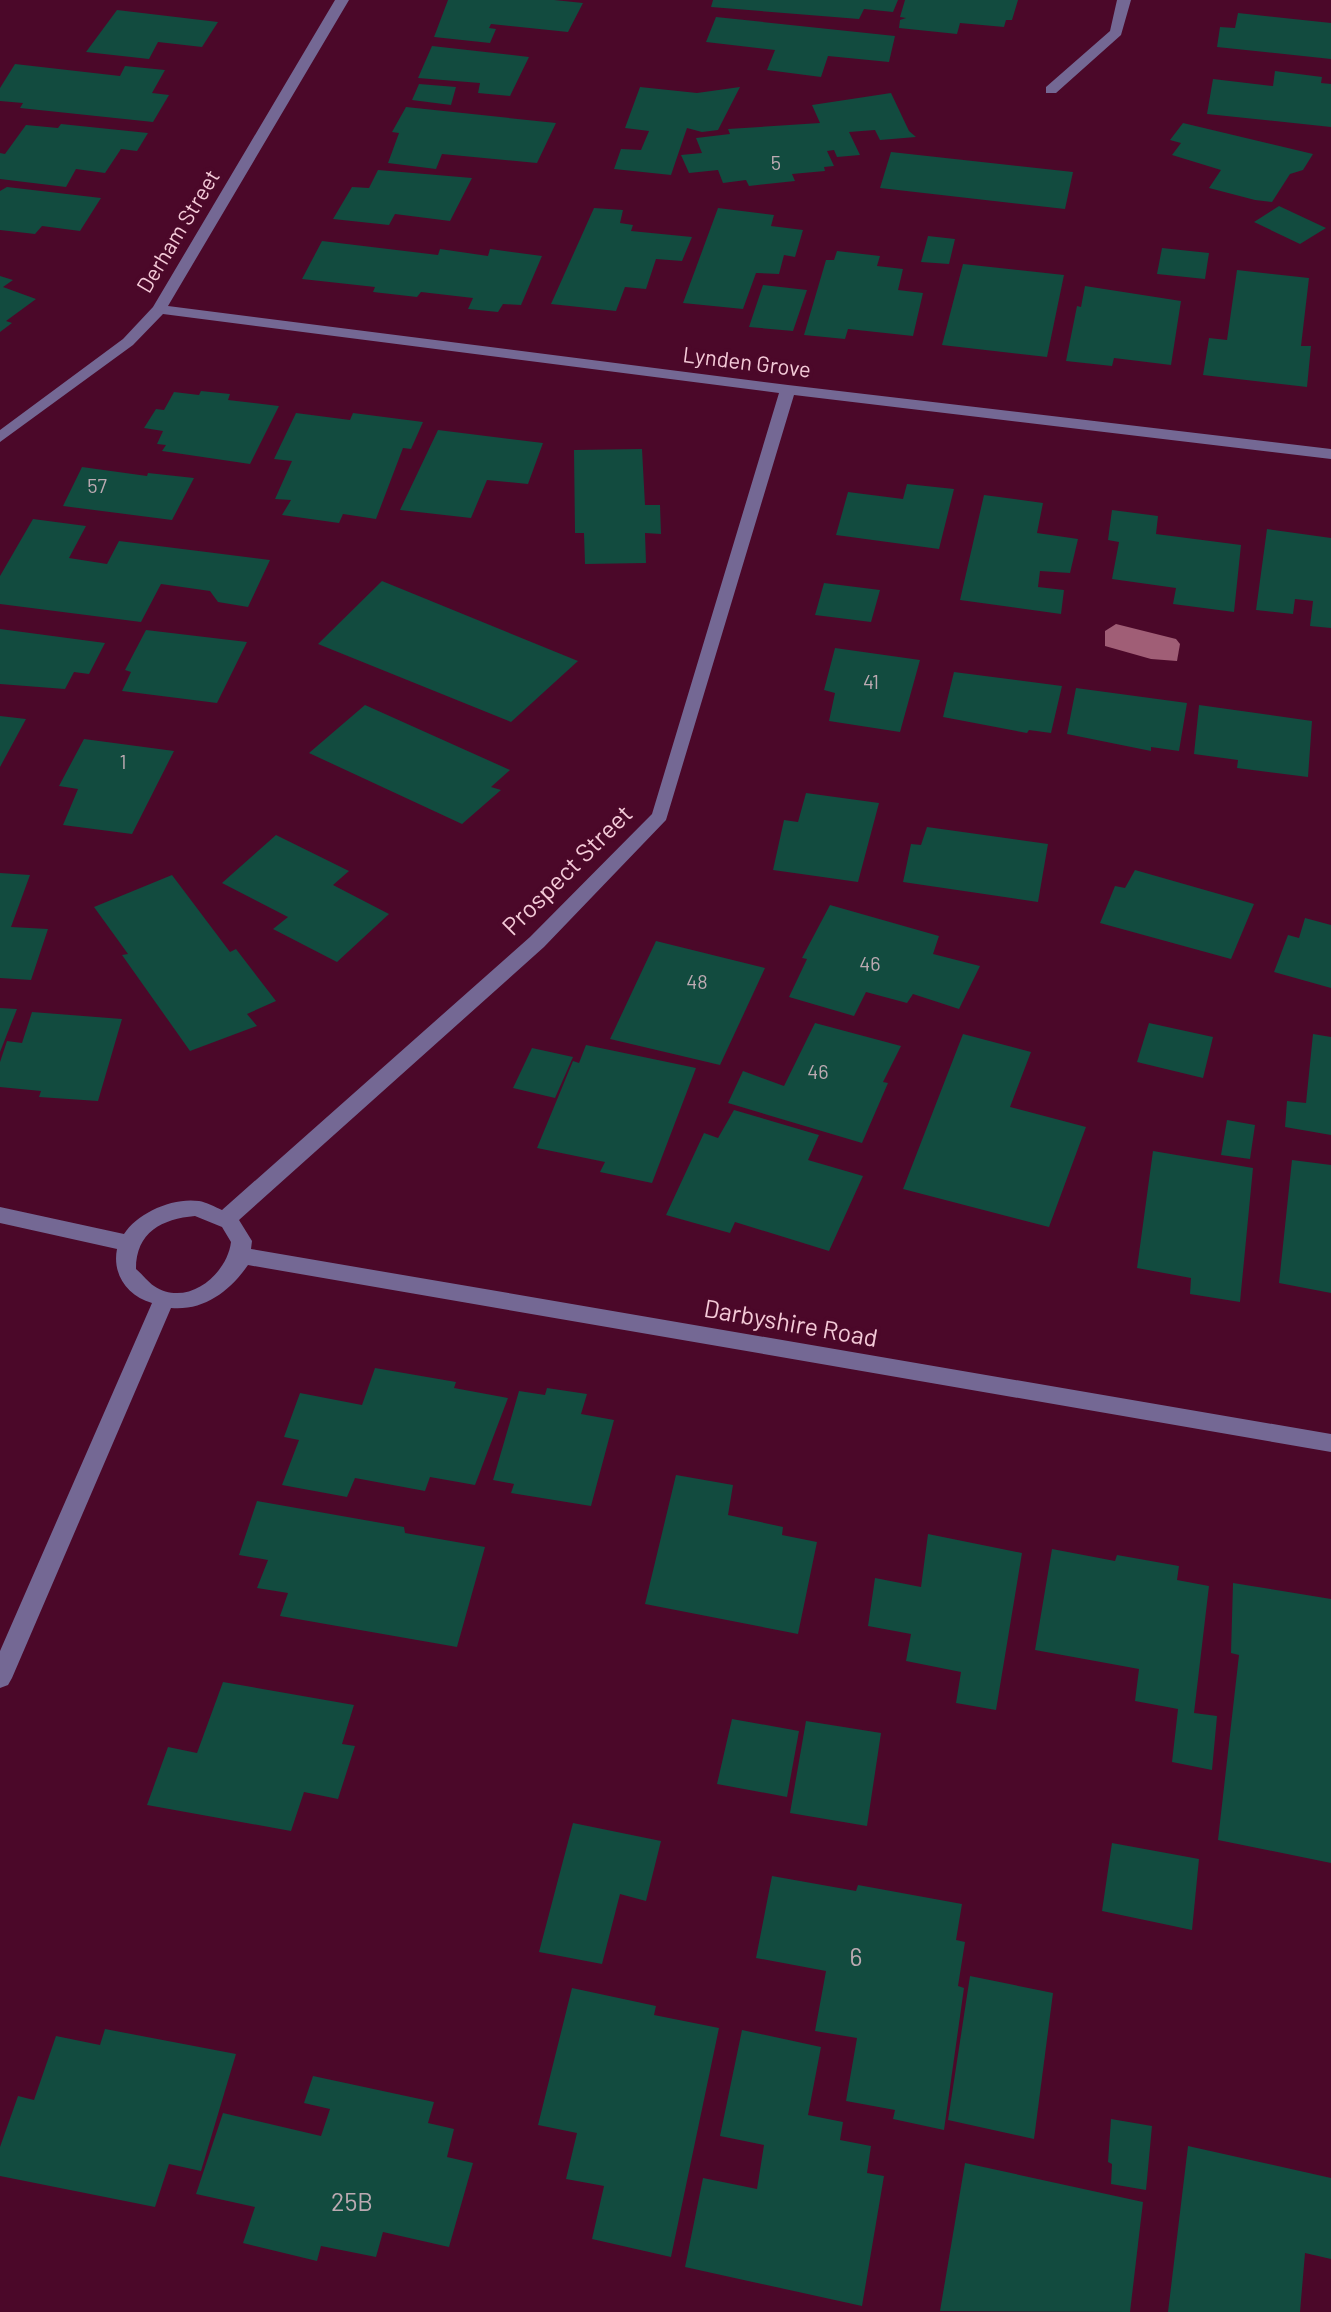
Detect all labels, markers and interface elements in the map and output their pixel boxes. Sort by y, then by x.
house number: 5 [771,150,781,174]
street label: Derham Street [130,164,224,297]
street label: Lynden Grove [682,340,813,382]
house number: 57 [87,473,107,497]
house number: 41 [863,669,879,693]
house number: 1 [120,749,127,773]
street label: Prospect Street [495,798,638,941]
house number: 46 [859,951,881,975]
house number: 48 [686,969,708,993]
house number: 46 [807,1059,829,1083]
street label: Darbyshire Road [702,1292,880,1352]
house number: 6 [850,1941,862,1971]
house number: 25B [331,2186,373,2216]

